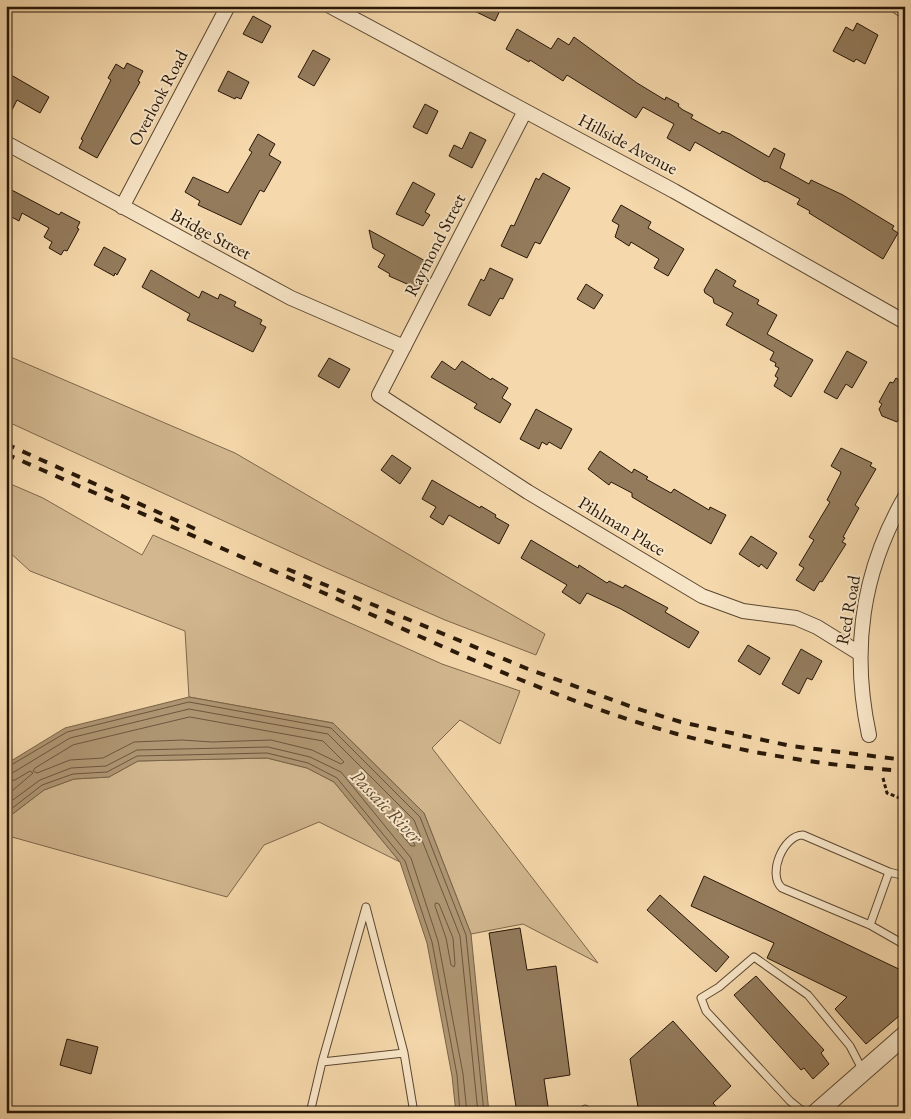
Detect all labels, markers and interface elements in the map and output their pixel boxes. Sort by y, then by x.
street label: Overlook Road [123,45,193,150]
street label: Hillside Avenue [575,108,682,179]
street label: Raymond Street [399,189,470,300]
street label: Bridge Street [167,203,256,265]
street label: Pihlman Place [574,491,670,561]
street label: Red Road [830,573,865,646]
water label: Passaic River [345,764,429,849]

